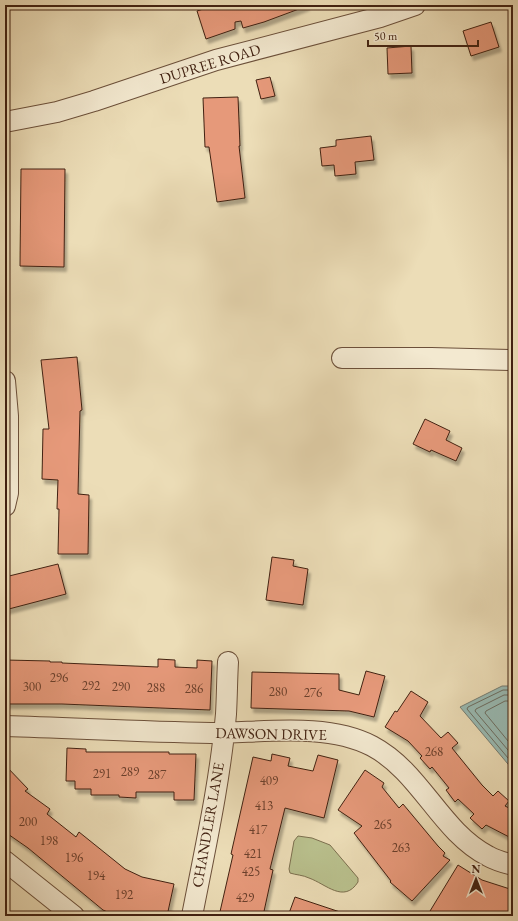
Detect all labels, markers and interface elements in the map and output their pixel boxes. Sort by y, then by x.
scale bar [368,22,478,48]
text: 50 m [374,28,398,44]
street label: DUPREE ROAD [157,39,263,88]
house number: 296 [50,669,68,686]
house number: 292 [82,677,101,694]
house number: 300 [23,678,41,695]
house number: 290 [112,678,130,695]
house number: 288 [147,679,165,696]
house number: 286 [185,680,203,697]
house number: 280 [269,683,287,700]
house number: 276 [304,684,322,701]
street label: DAWSON DRIVE [215,723,327,744]
house number: 268 [425,743,443,760]
street label: CHANDLER LANE [187,760,228,889]
house number: 289 [121,763,140,780]
house number: 291 [93,765,111,782]
house number: 287 [148,766,167,783]
house number: 409 [260,772,279,789]
house number: 413 [255,797,273,814]
house number: 200 [19,813,37,830]
house number: 265 [374,816,392,833]
house number: 417 [249,821,268,838]
house number: 198 [40,832,58,849]
house number: 263 [392,839,410,856]
house number: 421 [244,845,262,862]
house number: 196 [65,849,83,866]
north arrow [456,859,496,899]
text: N [472,862,481,876]
house number: 425 [242,863,260,880]
house number: 194 [87,867,106,884]
house number: 192 [115,886,134,903]
house number: 429 [236,889,255,906]

